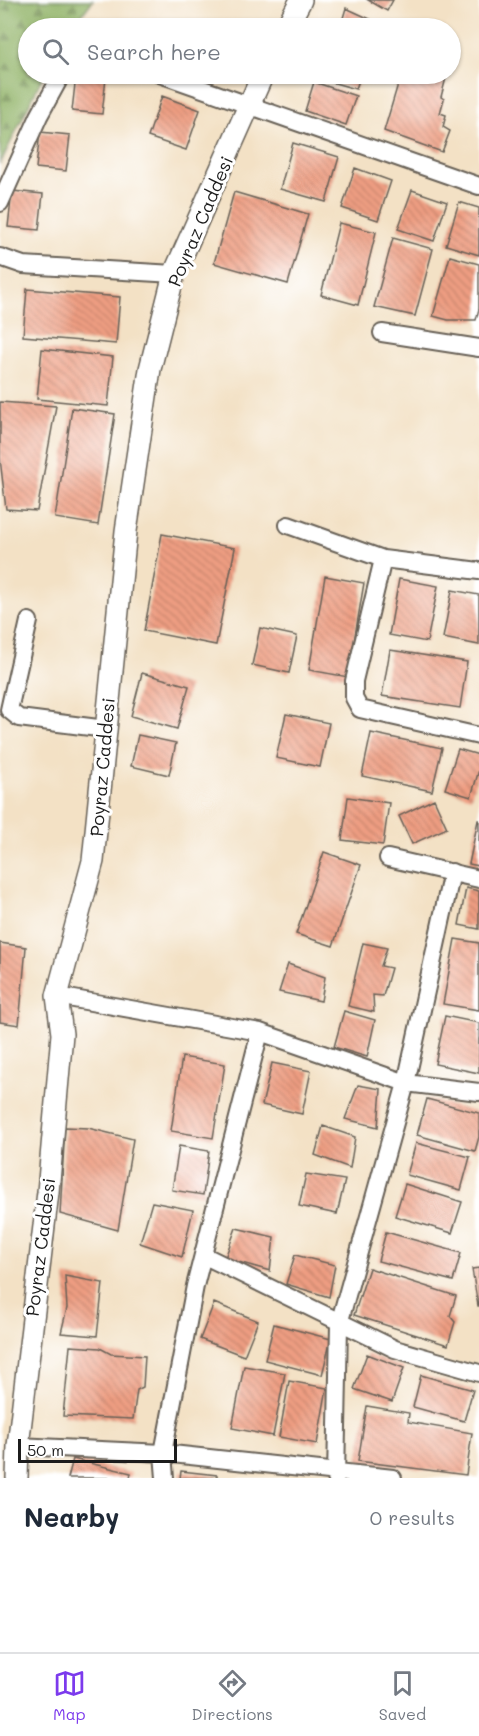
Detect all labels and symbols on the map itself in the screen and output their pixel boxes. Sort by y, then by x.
street label: Poyraz Caddesi [162,152,238,290]
street label: Poyraz Caddesi [84,697,120,837]
street label: Poyraz Caddesi [20,1176,60,1318]
scale bar [18,1436,177,1464]

